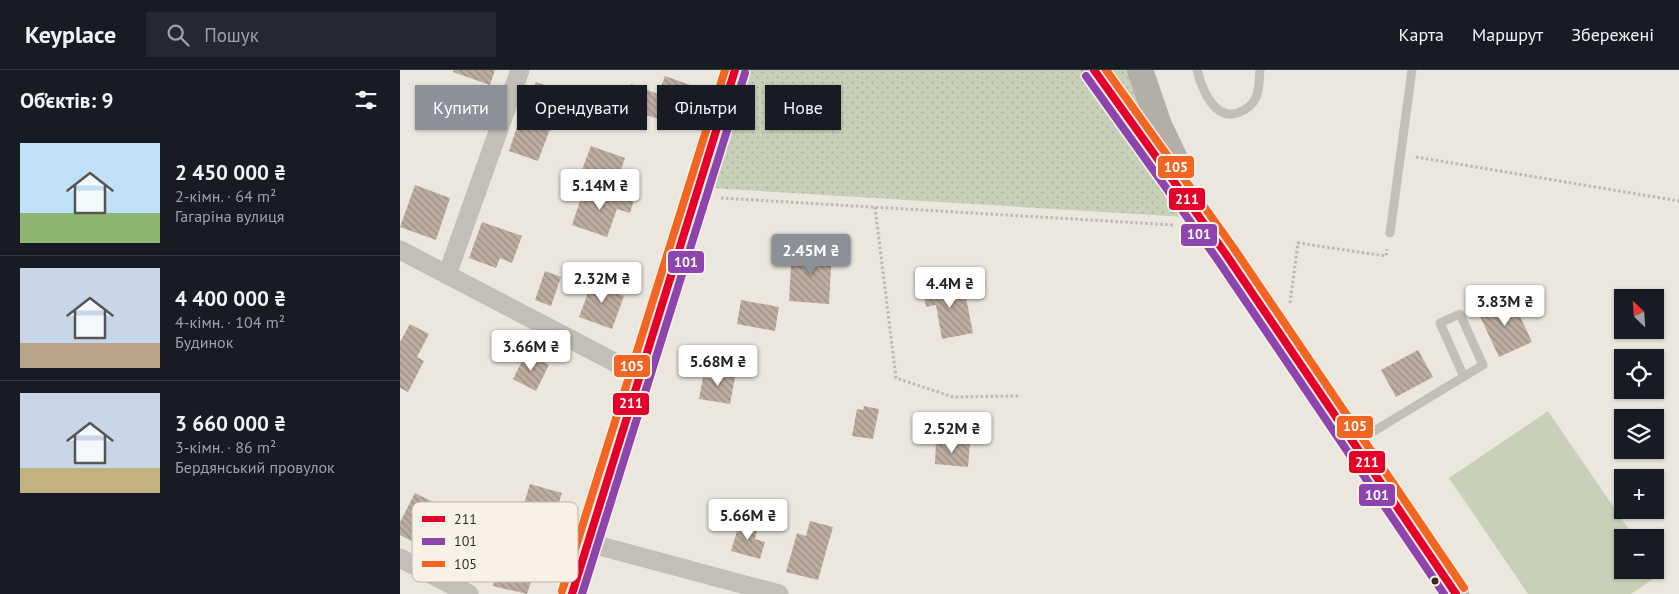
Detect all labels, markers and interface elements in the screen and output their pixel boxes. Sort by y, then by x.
search box [146,12,496,57]
text: Keyplace [25,19,116,50]
icon: search [164,21,192,49]
text: Пошук [204,23,259,47]
text: Карта [1399,23,1444,46]
text: Маршрут [1472,23,1543,46]
text: Збережені [1571,23,1654,46]
chip: Купити [415,85,507,130]
chip: Орендувати [517,85,647,130]
chip: Фільтри [657,85,755,130]
chip: Нове [765,85,841,130]
icon: filters [352,86,380,114]
text: Об’єктів: 9 [20,87,113,114]
line badge: 105 [1157,155,1195,179]
text: 105 [1164,158,1188,176]
text: 2 450 000 ₴ [175,159,286,186]
icon: home [60,163,120,223]
pin: 5.14M ₴ [554,168,646,211]
text: 5.14M ₴ [571,175,629,195]
text: 2-кімн. · 64 m² [175,186,276,206]
line badge: 211 [1168,187,1206,211]
text: 211 [1175,190,1199,208]
text: Гагаріна вулиця [175,206,284,226]
line badge: 101 [1180,223,1218,247]
text: 101 [1187,225,1211,243]
pin: 2.45M ₴ [765,234,857,276]
text: 2.45M ₴ [782,240,840,260]
line badge: 101 [667,250,705,274]
text: 101 [674,253,698,271]
pin: 2.32M ₴ [556,262,648,304]
pin: 4.4M ₴ [909,266,991,309]
text: 2.32M ₴ [573,268,631,288]
text: 4.4M ₴ [926,273,974,293]
pin: 3.83M ₴ [1459,284,1551,327]
text: 4 400 000 ₴ [175,285,286,312]
icon: home [60,288,120,348]
north arrow [1614,289,1664,339]
map controls [1614,289,1664,579]
text: 3.83M ₴ [1476,291,1534,311]
text: 4-кімн. · 104 m² [175,312,285,332]
pin: 3.66M ₴ [485,330,577,372]
text: Будинок [175,332,233,352]
text: 3.66M ₴ [502,336,560,356]
pin: 5.68M ₴ [672,344,764,387]
button: locate [1614,349,1664,399]
text: 5.68M ₴ [689,351,747,371]
line badge: 105 [613,354,651,378]
text: 105 [620,357,644,375]
line badge: 211 [612,392,650,416]
text: 211 [619,394,643,412]
button: layers [1614,409,1664,459]
text: 3 660 000 ₴ [175,410,286,437]
pin: 2.52M ₴ [906,412,998,454]
icon: home [60,413,120,473]
line badge: 105 [1336,415,1374,439]
text: 105 [1343,417,1367,435]
text: 2.52M ₴ [923,418,981,438]
text: 3-кімн. · 86 m² [175,437,276,457]
line badge: 211 [1348,450,1386,474]
text: 211 [1355,453,1379,471]
text: Бердянський провулок [175,457,335,477]
button: + [1614,469,1664,519]
line badge: 101 [1358,483,1396,507]
text: 101 [1365,486,1389,504]
pin: 5.66M ₴ [702,498,794,541]
legend [412,502,578,582]
text: 5.66M ₴ [719,505,777,525]
text: 211 [454,510,477,528]
button: − [1614,529,1664,579]
text: 101 [454,532,477,550]
text: 105 [454,555,477,573]
unlabelled marker [1430,576,1440,586]

